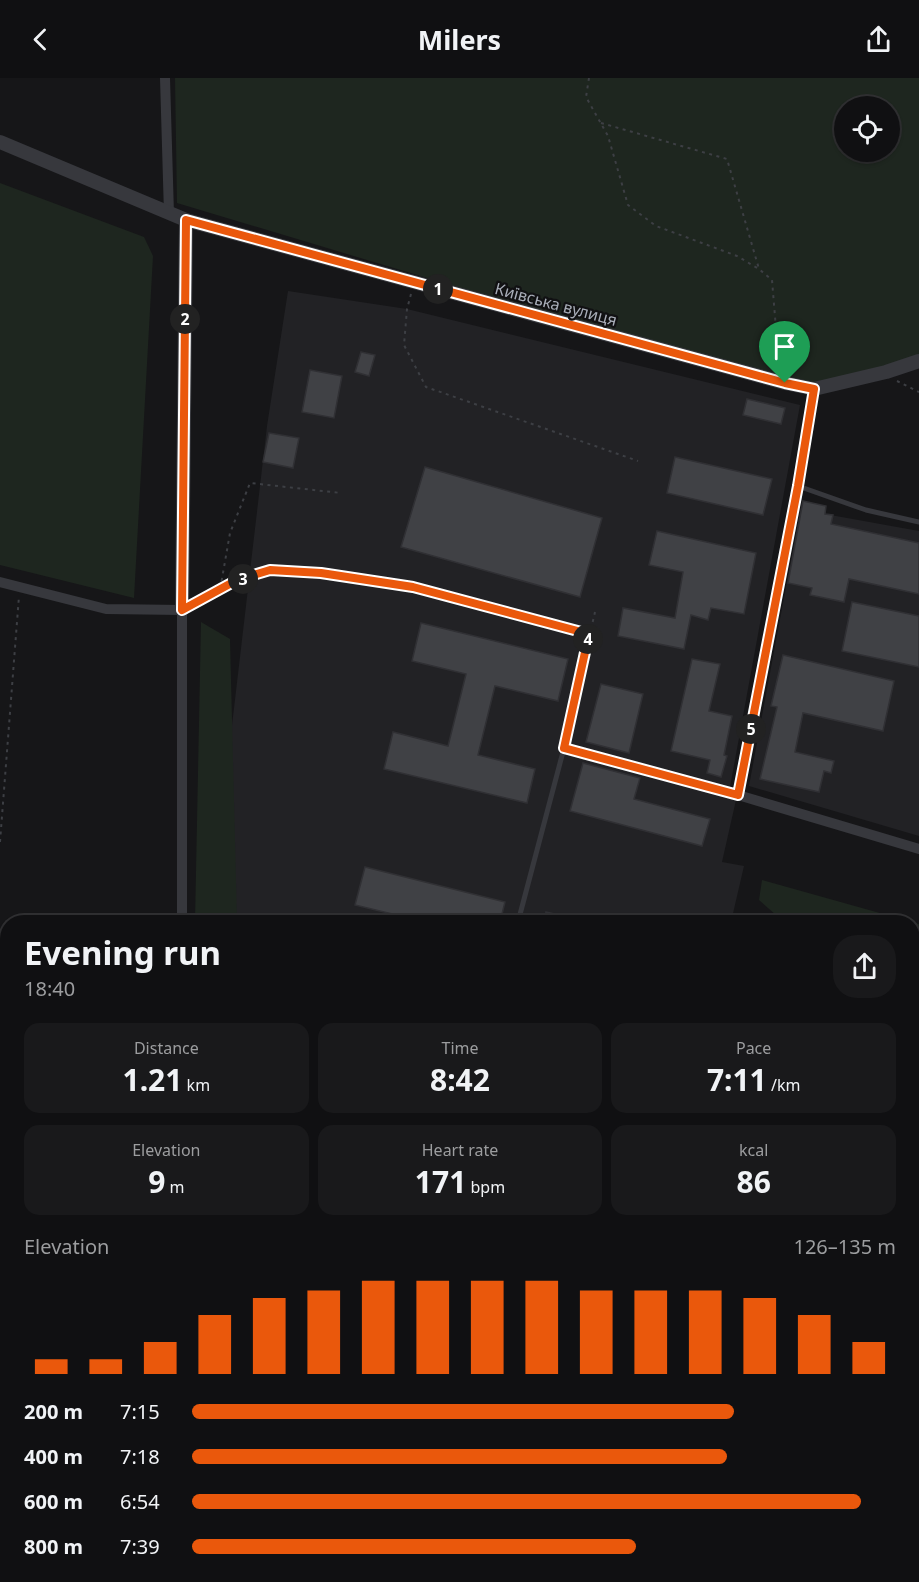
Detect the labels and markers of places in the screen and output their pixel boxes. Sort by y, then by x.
pin: 1 [423,274,453,304]
pin: 2 [170,304,200,334]
pin [759,321,810,383]
pin: 3 [228,564,258,594]
pin: 4 [573,624,603,654]
pin: 5 [736,714,766,744]

